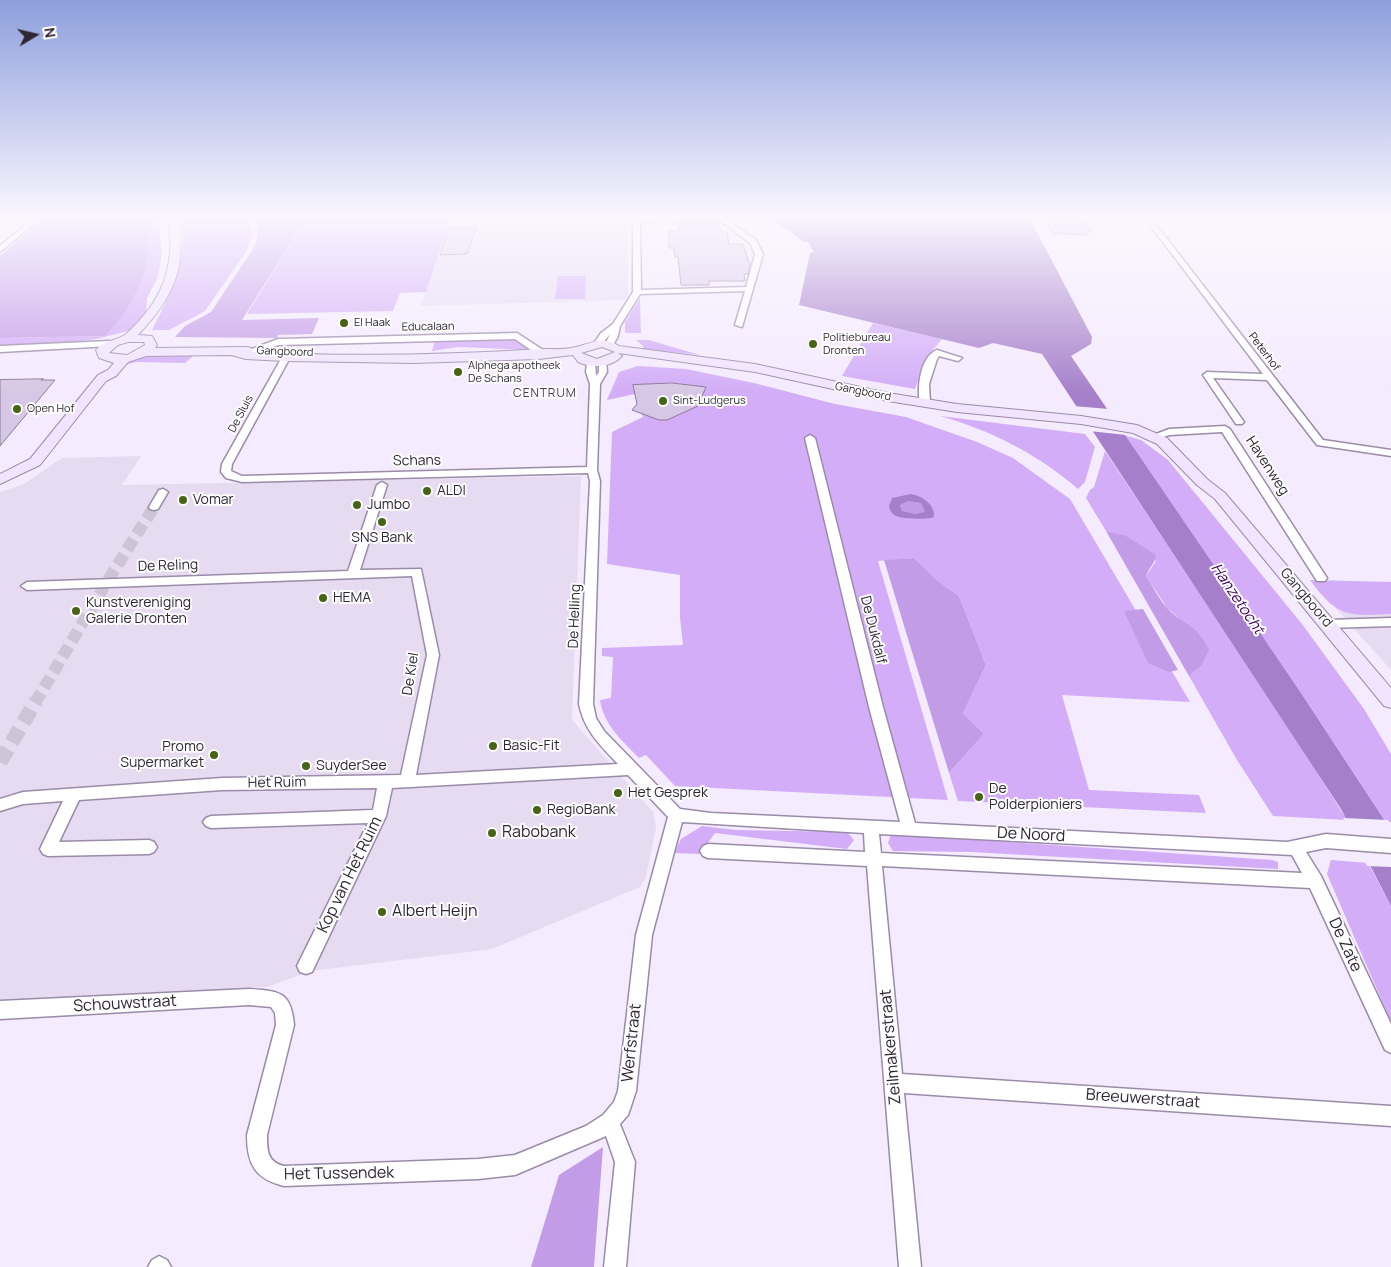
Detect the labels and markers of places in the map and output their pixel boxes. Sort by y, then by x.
place label: El Haak [354,316,390,330]
marker: El Haak [338,317,350,329]
place label: Politiebureau Dronten [823,331,891,357]
marker: Politiebureau Dronten [807,338,819,350]
place label: Alphega apotheek De Schans [468,359,560,385]
marker: Alphega apotheek De Schans [452,366,464,378]
place label: Sint-Ludgerus [673,394,746,408]
marker: Sint-Ludgerus [657,395,669,407]
place label: Open Hof [27,402,74,416]
marker: Open Hof [11,403,23,415]
place label: ALDI [437,483,466,499]
marker: ALDI [421,485,433,497]
place label: Vomar [193,492,234,508]
marker: Vomar [177,494,189,506]
place label: Jumbo [367,497,410,513]
marker: Jumbo [351,499,363,511]
marker: SNS Bank [376,516,388,528]
place label: SNS Bank [351,530,413,546]
place label: HEMA [333,590,371,606]
marker: HEMA [317,592,329,604]
place label: Kunstvereniging Galerie Dronten [86,595,191,628]
marker: Kunstvereniging Galerie Dronten [70,605,82,617]
place label: Basic-Fit [503,738,560,754]
place label: Promo Supermarket [120,739,204,772]
marker: Basic-Fit [487,740,499,752]
marker: Promo Supermarket [208,749,220,761]
place label: SuyderSee [316,758,387,774]
marker: SuyderSee [300,760,312,772]
place label: De Polderpioniers [989,781,1082,814]
place label: Het Gesprek [628,785,708,801]
marker: Het Gesprek [612,787,624,799]
marker: De Polderpioniers [973,791,985,803]
place label: RegioBank [547,802,615,818]
marker: RegioBank [531,804,543,816]
place label: Rabobank [502,823,576,843]
marker: Rabobank [486,827,498,839]
place label: Albert Heijn [392,902,478,922]
marker: Albert Heijn [376,906,388,918]

